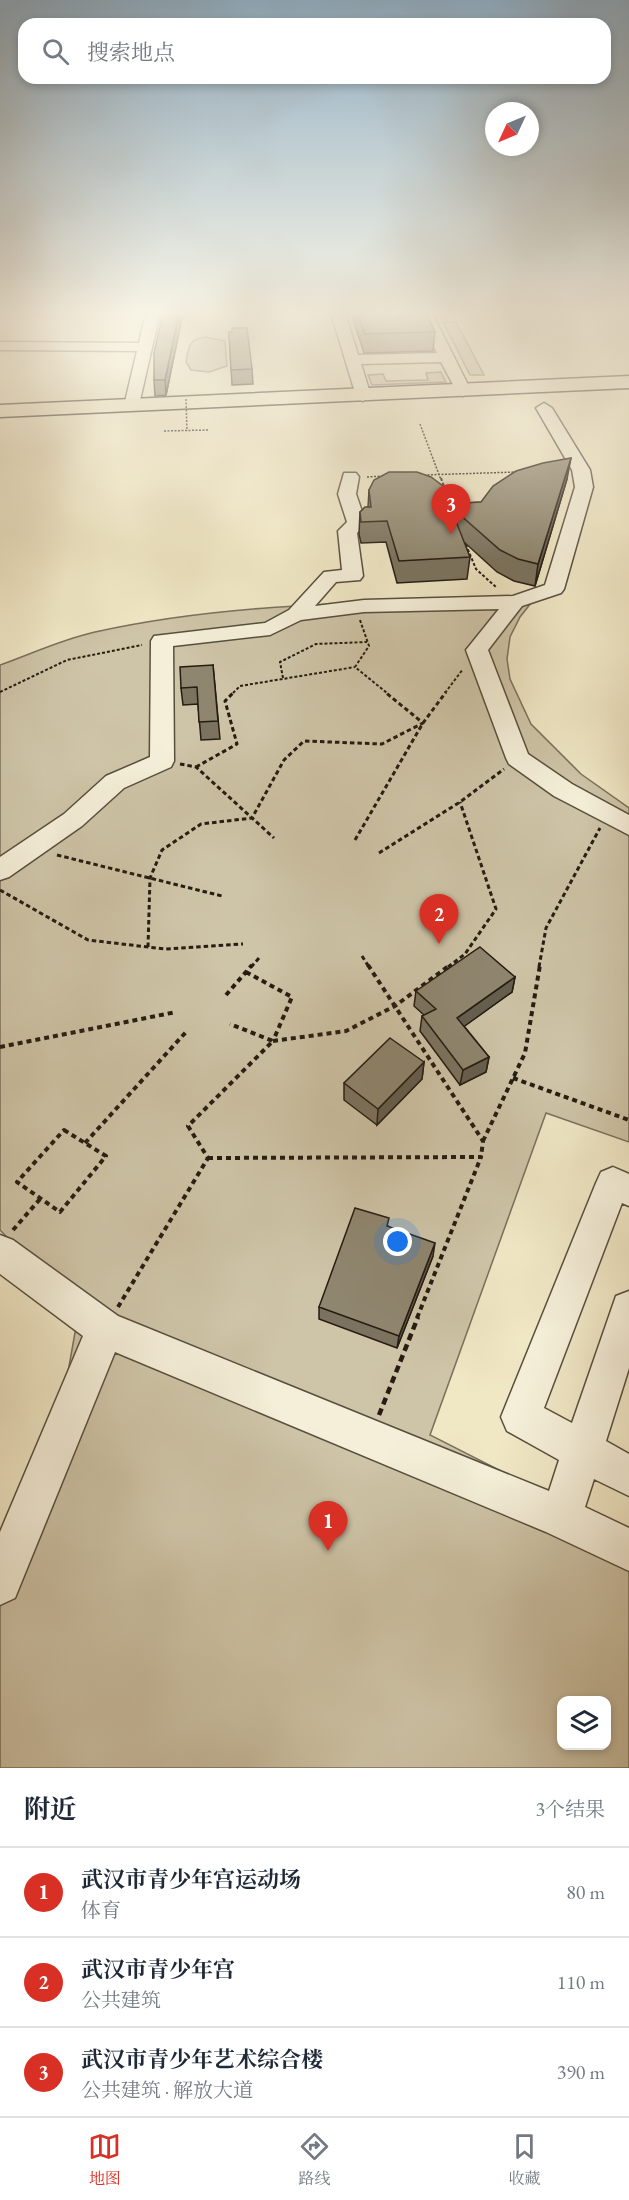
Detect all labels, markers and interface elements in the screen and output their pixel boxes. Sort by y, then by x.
search box [18,18,611,84]
icon: search [39,35,72,68]
text: 搜索地点 [87,38,175,67]
north arrow [485,102,539,156]
pin: 3 [432,484,470,534]
pin: 2 [420,894,458,944]
your location [383,1227,412,1256]
pin: 1 [308,1502,348,1551]
map controls [557,1696,611,1750]
button: layers [557,1696,611,1750]
text: 附近 [24,1792,76,1826]
text: 3个结果 [535,1796,605,1822]
text: 武汉市青少年宫运动场 [81,1865,301,1894]
text: 1 [38,1879,49,1905]
text: 80 m [566,1879,605,1905]
text: 体育 [81,1897,121,1923]
text: 武汉市青少年宫 [81,1955,235,1984]
text: 2 [38,1969,49,1995]
text: 110 m [557,1969,605,1995]
text: 公共建筑 [81,1987,161,2013]
text: 武汉市青少年艺术综合楼 [81,2045,323,2074]
text: 3 [38,2059,49,2085]
text: 390 m [557,2059,605,2085]
text: 公共建筑 · 解放大道 [81,2077,253,2103]
tab: 地图 [88,2130,121,2189]
tab: 路线 [298,2130,331,2189]
tab: 收藏 [508,2130,541,2189]

